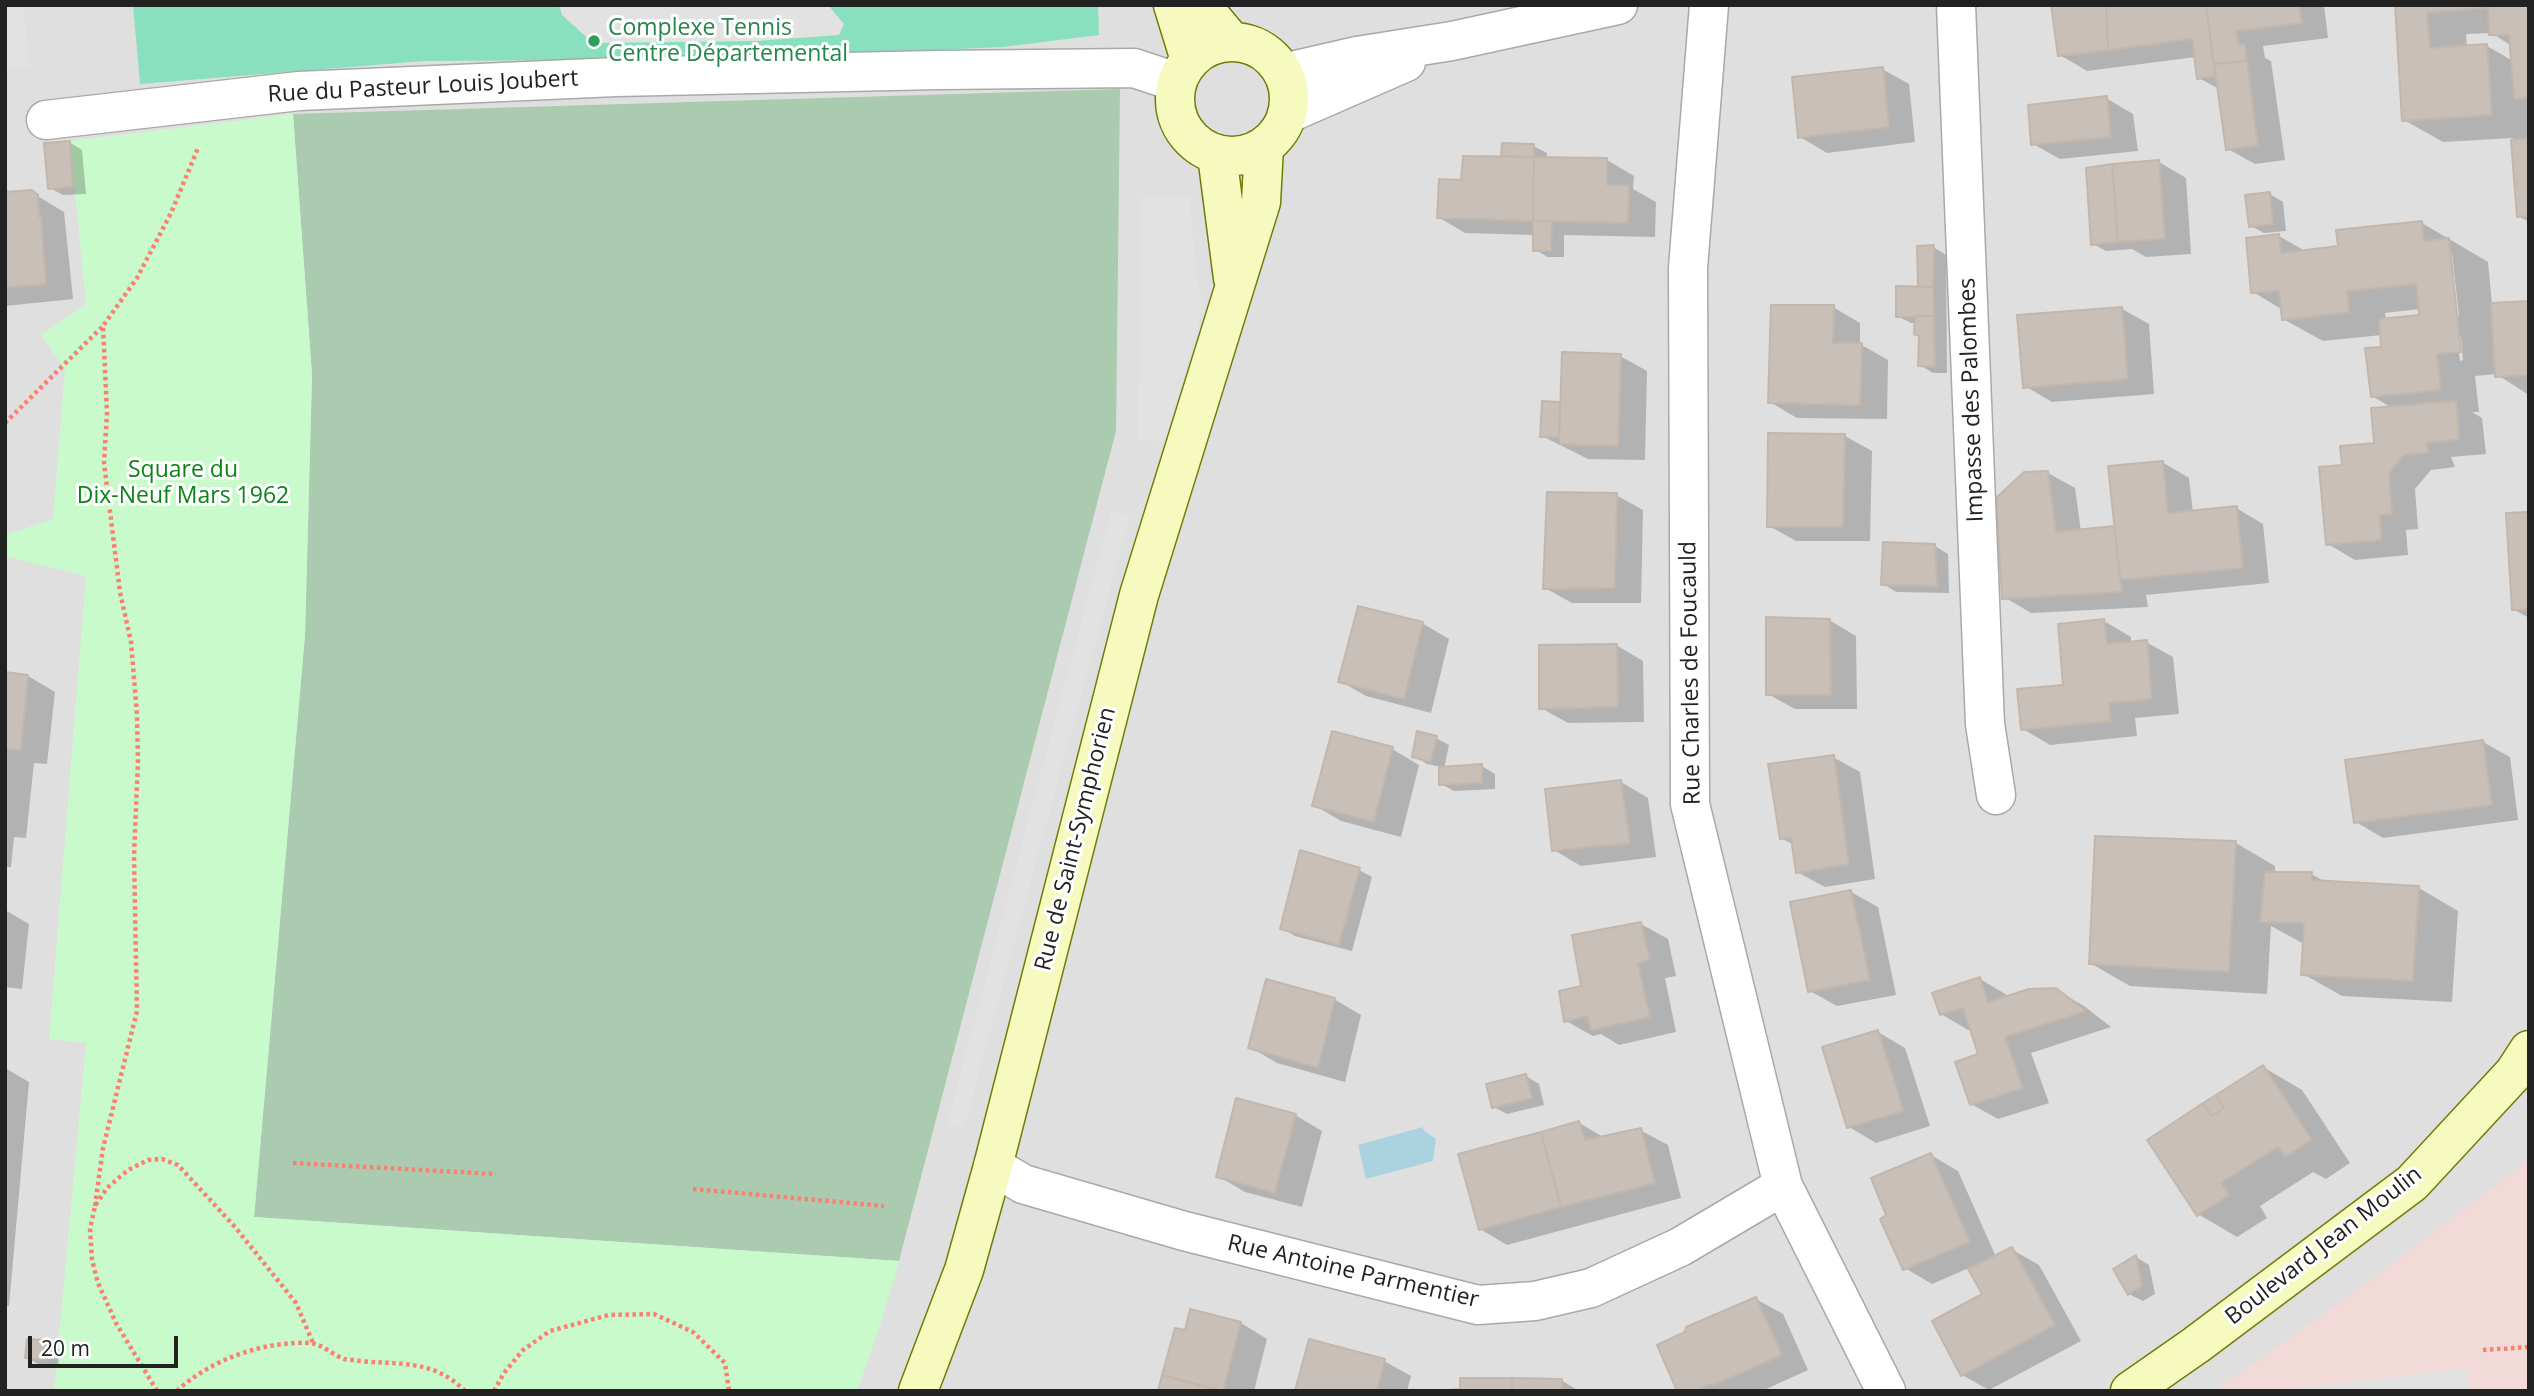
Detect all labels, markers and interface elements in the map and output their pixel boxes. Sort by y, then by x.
place label: Complexe Tennis Centre Départemental [608,14,848,68]
marker: Complexe Tennis Centre Départemental [586,33,602,49]
street label: Rue du Pasteur Louis Joubert [267,65,579,109]
street label: Impasse des Palombes [1954,277,1990,523]
park label: Square du Dix-Neuf Mars 1962 [77,456,289,510]
street label: Rue Charles de Foucauld [1675,541,1707,805]
street label: Rue de Saint-Symphorien [1030,704,1122,974]
street label: Boulevard Jean Moulin [2220,1161,2428,1331]
street label: Rue Antoine Parmentier [1225,1230,1481,1314]
scale bar [32,1322,182,1366]
text: 20 m [41,1334,90,1362]

